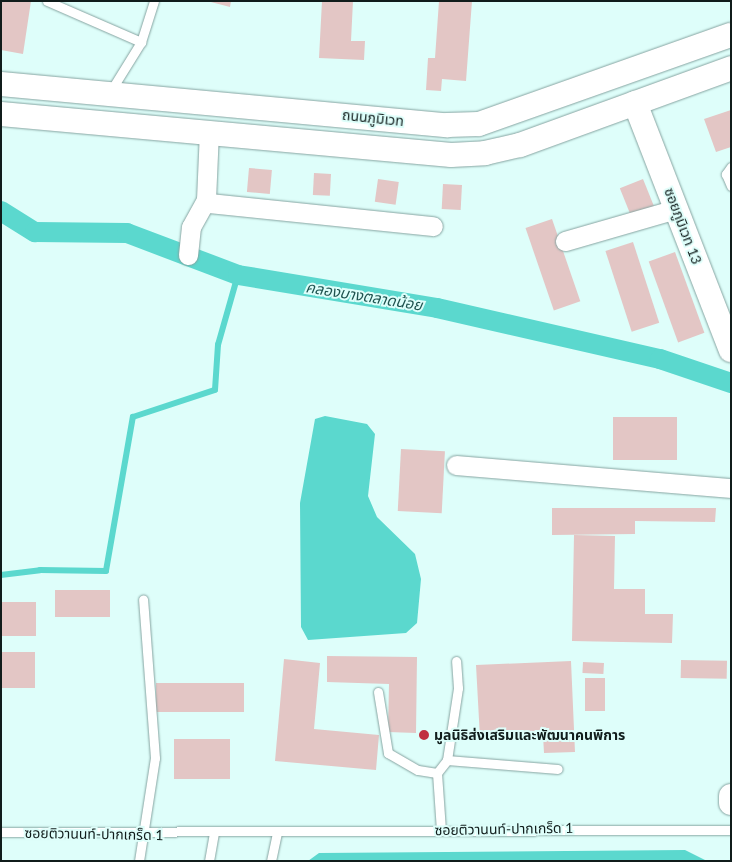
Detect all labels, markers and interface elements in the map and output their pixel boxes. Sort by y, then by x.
street label: ถนนภูมิเวท [341,106,405,130]
street label: ซอยภูมิเวท 13 [661,185,705,267]
water label: คลองบางตลาดน้อย [304,278,424,314]
place label: มูลนิธิส่งเสริมและพัฒนาคนพิการ [434,727,625,743]
marker: มูลนิธิส่งเสริมและพัฒนาคนพิการ [418,729,430,741]
street label: ซอยติวานนท์-ปากเกร็ด 1 [434,819,574,839]
street label: ซอยติวานนท์-ปากเกร็ด 1 [24,824,164,844]

